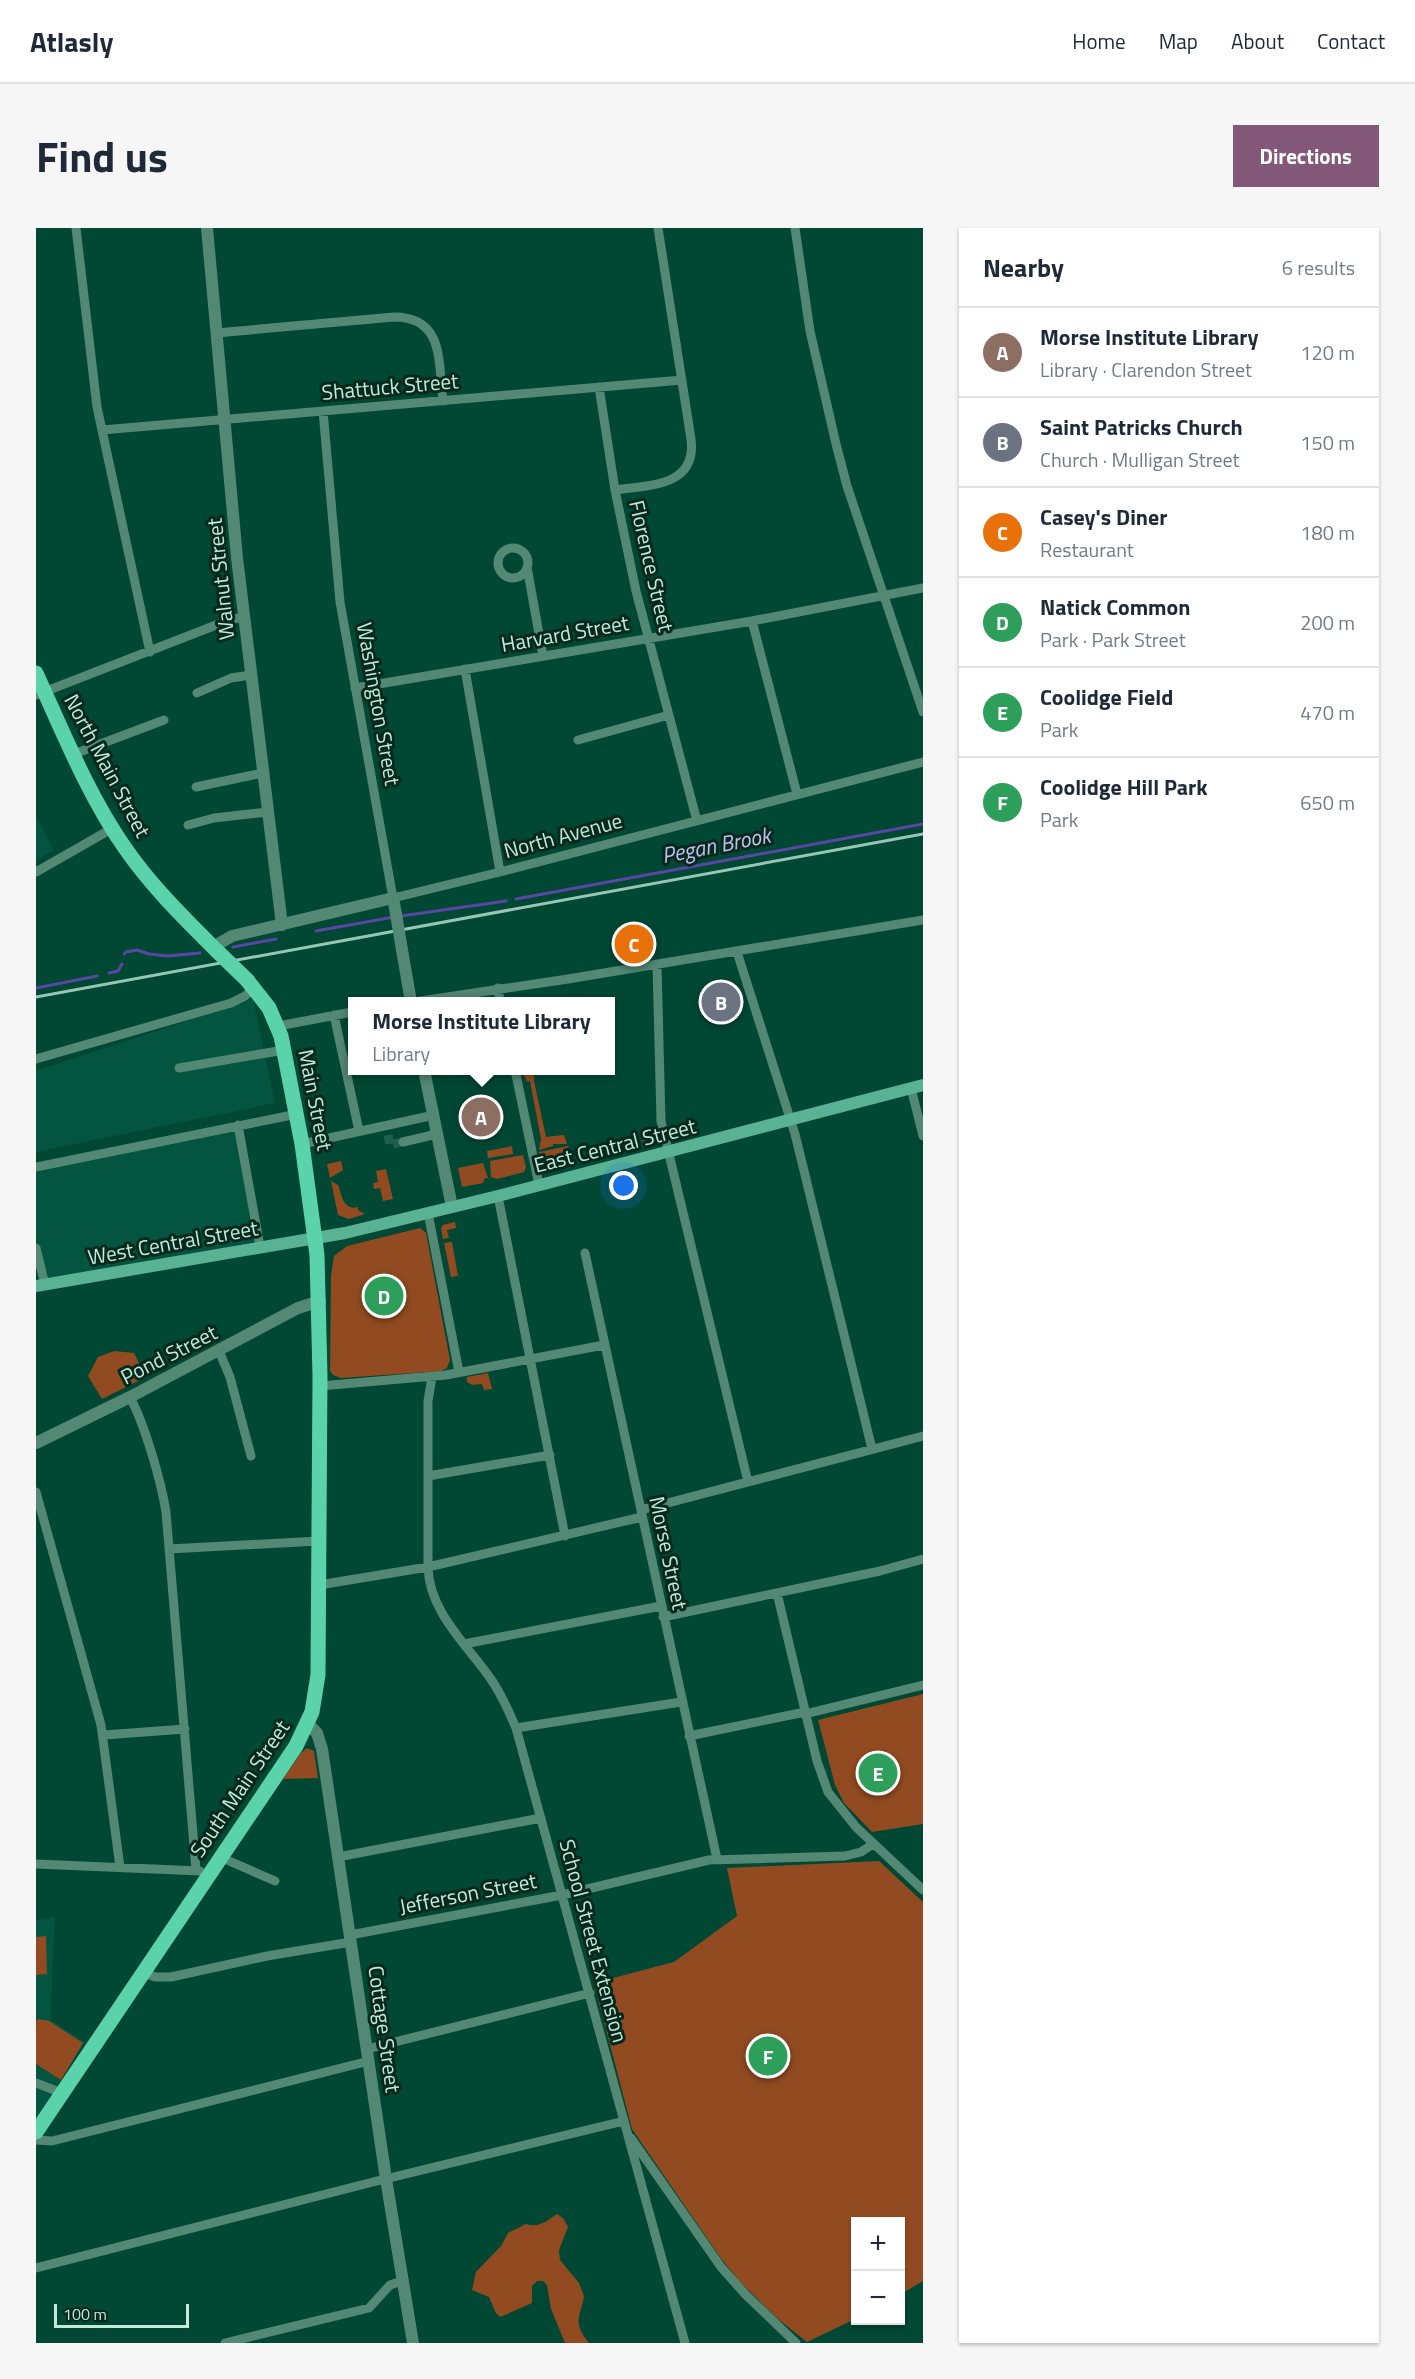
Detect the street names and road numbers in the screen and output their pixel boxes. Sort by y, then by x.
street label: Shattuck Street [320,364,460,408]
street label: Florence Street [621,497,683,635]
street label: Walnut Street [198,516,242,642]
street label: Harvard Street [498,606,632,660]
street label: Washington Street [349,620,409,788]
street label: North Main Street [57,688,160,844]
street label: North Avenue [500,804,626,866]
street label: Main Street [290,1046,342,1154]
street label: East Central Street [530,1109,700,1181]
street label: West Central Street [85,1211,261,1273]
street label: Pond Street [115,1316,223,1392]
street label: Morse Street [641,1493,697,1613]
street label: South Main Street [181,1713,297,1864]
street label: School Street Extension [551,1836,637,2046]
street label: Jefferson Street [397,1864,540,1922]
street label: Cottage Street [360,1963,410,2095]

